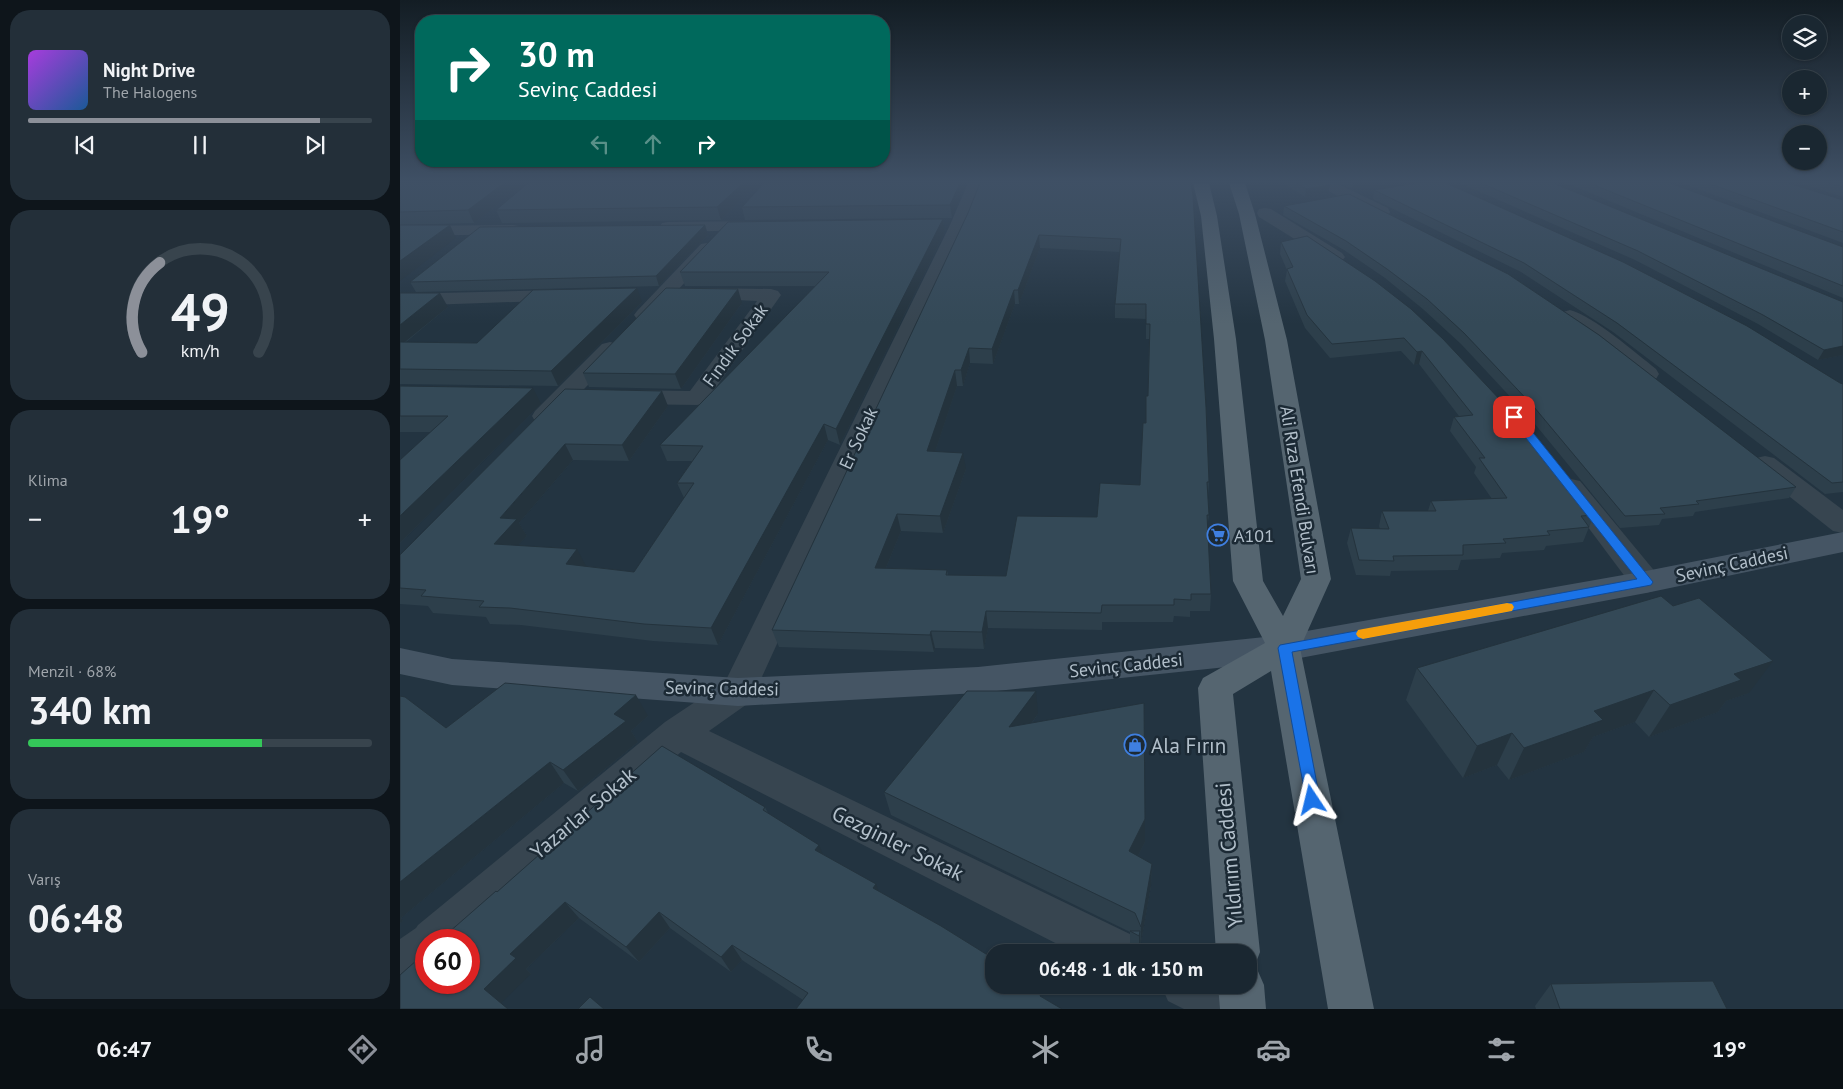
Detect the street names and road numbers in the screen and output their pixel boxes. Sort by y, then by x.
street label: Fındık Sokak [697,299,773,391]
street label: Er Sokak [834,403,883,473]
street label: Ali Rıza Efendi Bulvarı [1275,404,1325,576]
street label: Sevinç Caddesi [1674,541,1790,587]
street label: Sevinç Caddesi [1068,648,1184,682]
street label: Sevinç Caddesi [665,676,779,700]
street label: Yazarlar Sokak [525,761,641,865]
street label: Yıldırım Caddesi [1209,781,1249,929]
street label: Gezginler Sokak [828,799,968,887]

